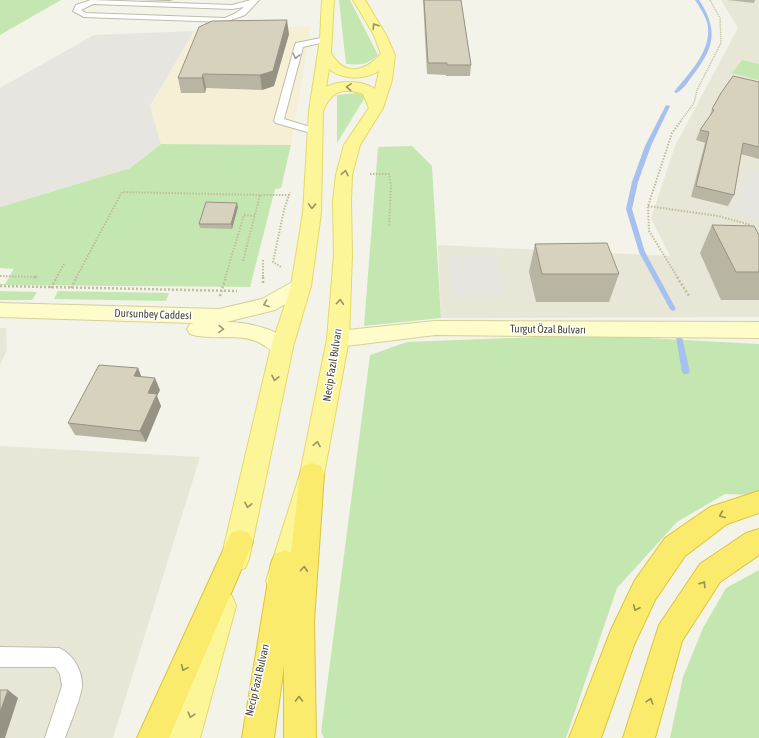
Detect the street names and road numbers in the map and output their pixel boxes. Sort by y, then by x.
street label: Dursunbey Caddesi [114,307,192,321]
street label: Turgut Özal Bulvarı [510,322,586,336]
street label: Necip Fazıl Bulvarı [320,328,344,402]
street label: Necip Fazıl Bulvarı [243,643,271,717]

